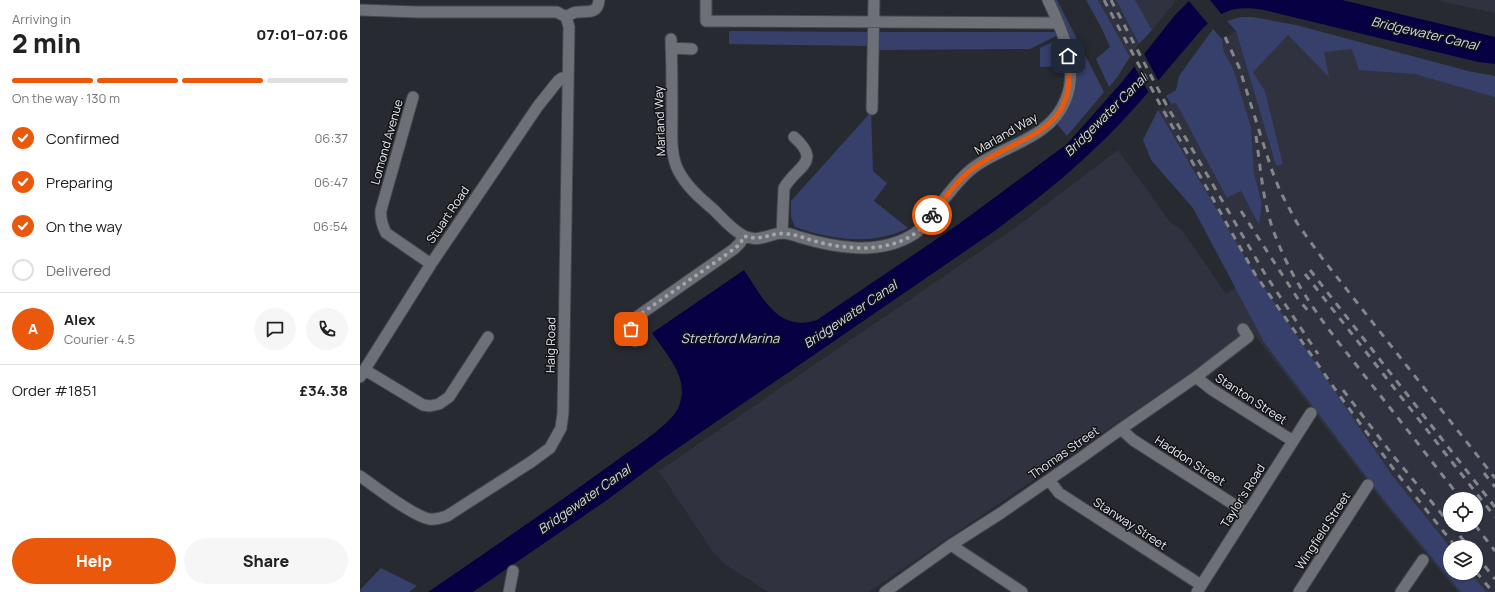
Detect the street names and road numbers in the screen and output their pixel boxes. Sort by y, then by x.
street label: Marland Way [650,85,669,157]
street label: Lomond Avenue [366,97,407,187]
street label: Marland Way [971,108,1041,159]
street label: Stuart Road [422,183,473,247]
street label: Haig Road [542,317,559,373]
street label: Stanton Street [1212,369,1291,428]
street label: Thomas Street [1025,422,1102,483]
street label: Haddon Street [1152,431,1229,490]
street label: Taylor's Road [1216,461,1269,531]
street label: Wingfield Street [1291,488,1354,573]
street label: Stanway Street [1090,493,1171,554]

